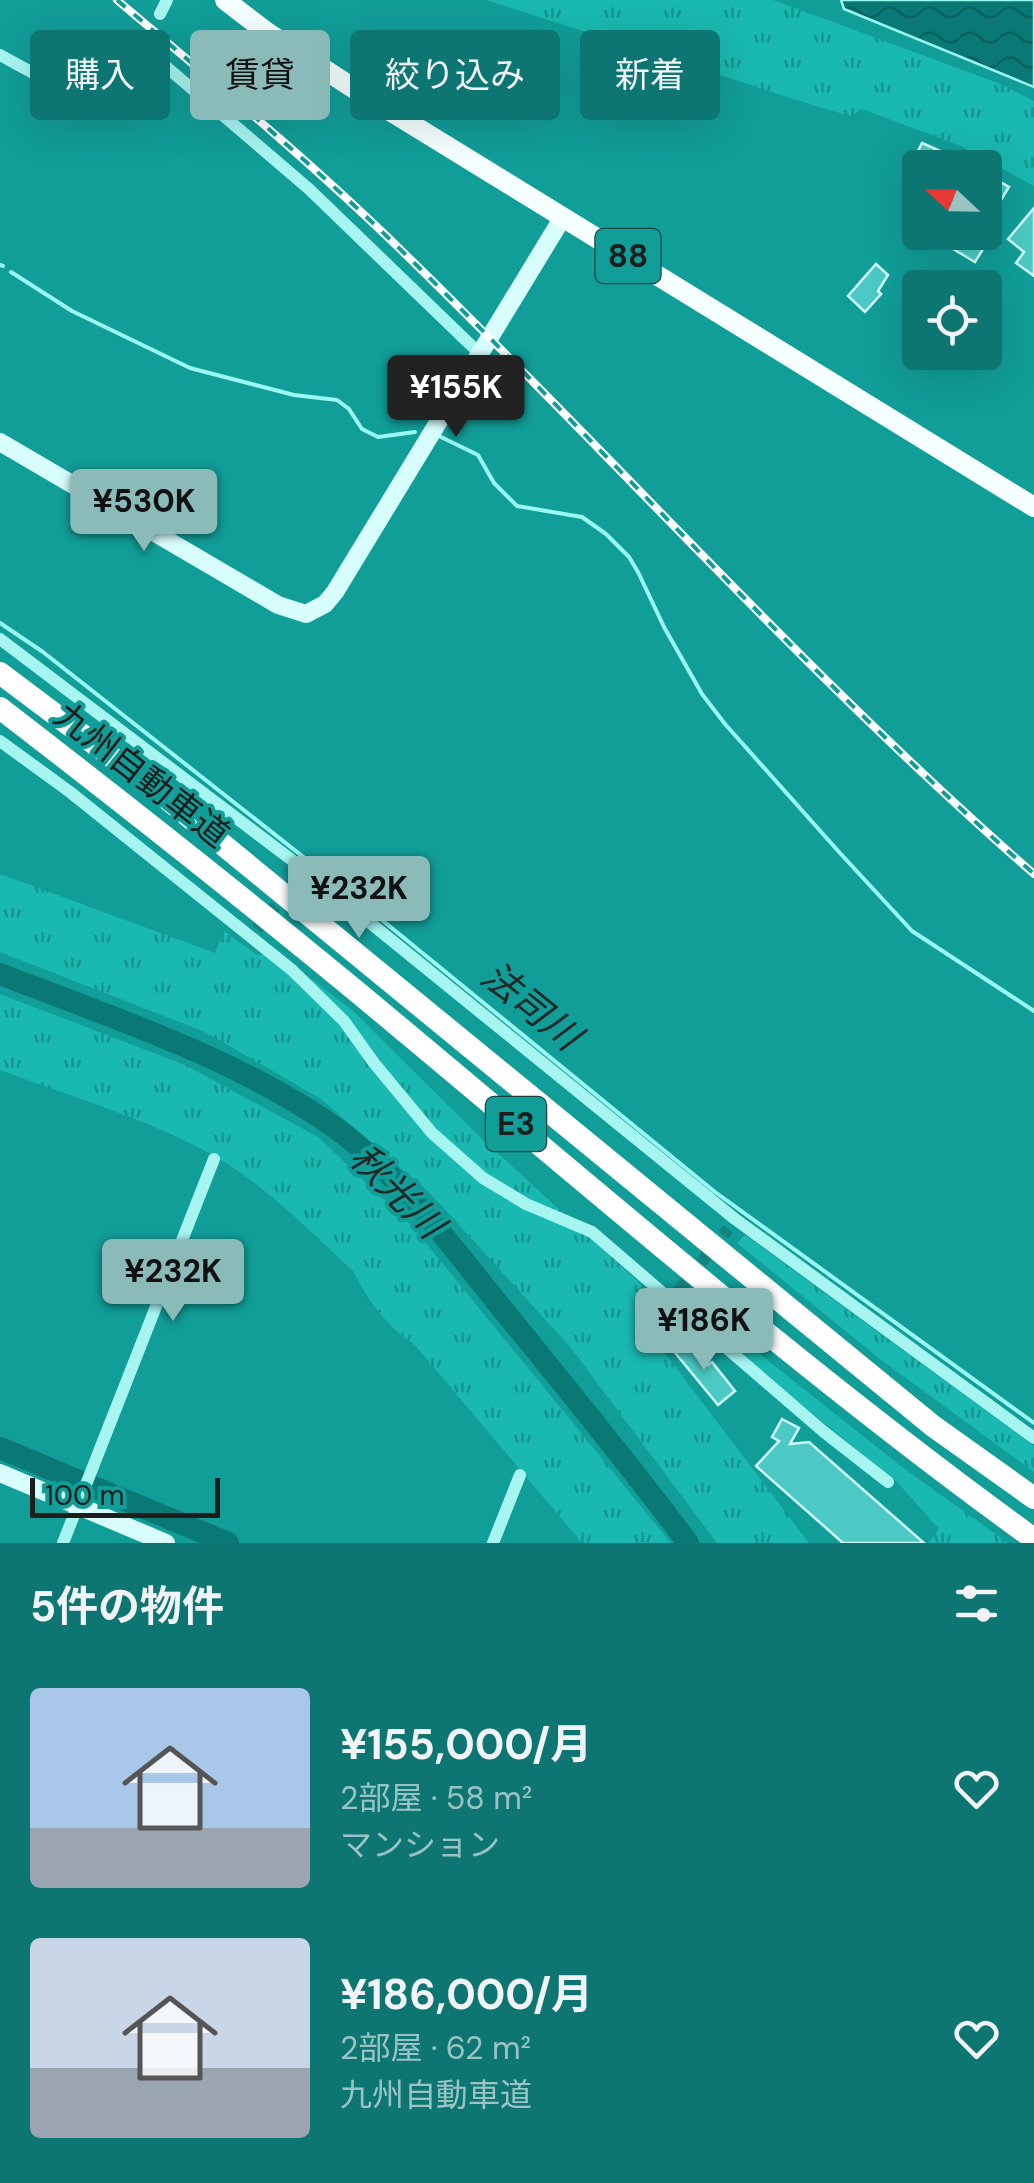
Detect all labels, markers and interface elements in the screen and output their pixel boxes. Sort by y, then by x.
chip: 購入 [30,30,170,120]
chip: 賃貸 [190,30,330,120]
chip: 絞り込み [350,30,560,120]
chip: 新着 [580,30,720,120]
north arrow [902,150,1002,250]
map controls [902,150,1002,370]
road number: 88 [596,229,660,283]
button: locate [902,270,1002,370]
pin: ¥155K [386,355,526,440]
text: ¥155K [409,366,503,408]
pin: ¥530K [74,469,214,554]
text: ¥530K [92,480,196,522]
street label: 九州自動車道 [45,692,239,858]
pin: ¥232K [289,856,429,941]
text: ¥232K [310,867,408,909]
water label: 法司川 [471,951,594,1064]
road number: E3 [486,1097,546,1151]
water label: 秋光川 [339,1133,458,1252]
pin: ¥232K [103,1239,243,1324]
text: ¥232K [124,1250,222,1292]
pin: ¥186K [634,1288,774,1373]
text: ¥186K [657,1299,751,1341]
scale bar [30,1473,220,1518]
text: 100 m [45,1477,124,1514]
icon: filters [949,1576,1004,1631]
text: 5件の物件 [30,1579,224,1634]
text: ¥155,000/月 [340,1717,592,1772]
icon: home [110,1728,230,1848]
icon: heart [949,1761,1004,1816]
text: 2部屋 · 58 m² [340,1777,532,1819]
text: マンション [340,1824,500,1866]
text: ¥186,000/月 [340,1967,593,2022]
icon: home [110,1978,230,2098]
icon: heart [949,2011,1004,2066]
text: 2部屋 · 62 m² [340,2027,531,2069]
text: 九州自動車道 [340,2074,532,2116]

